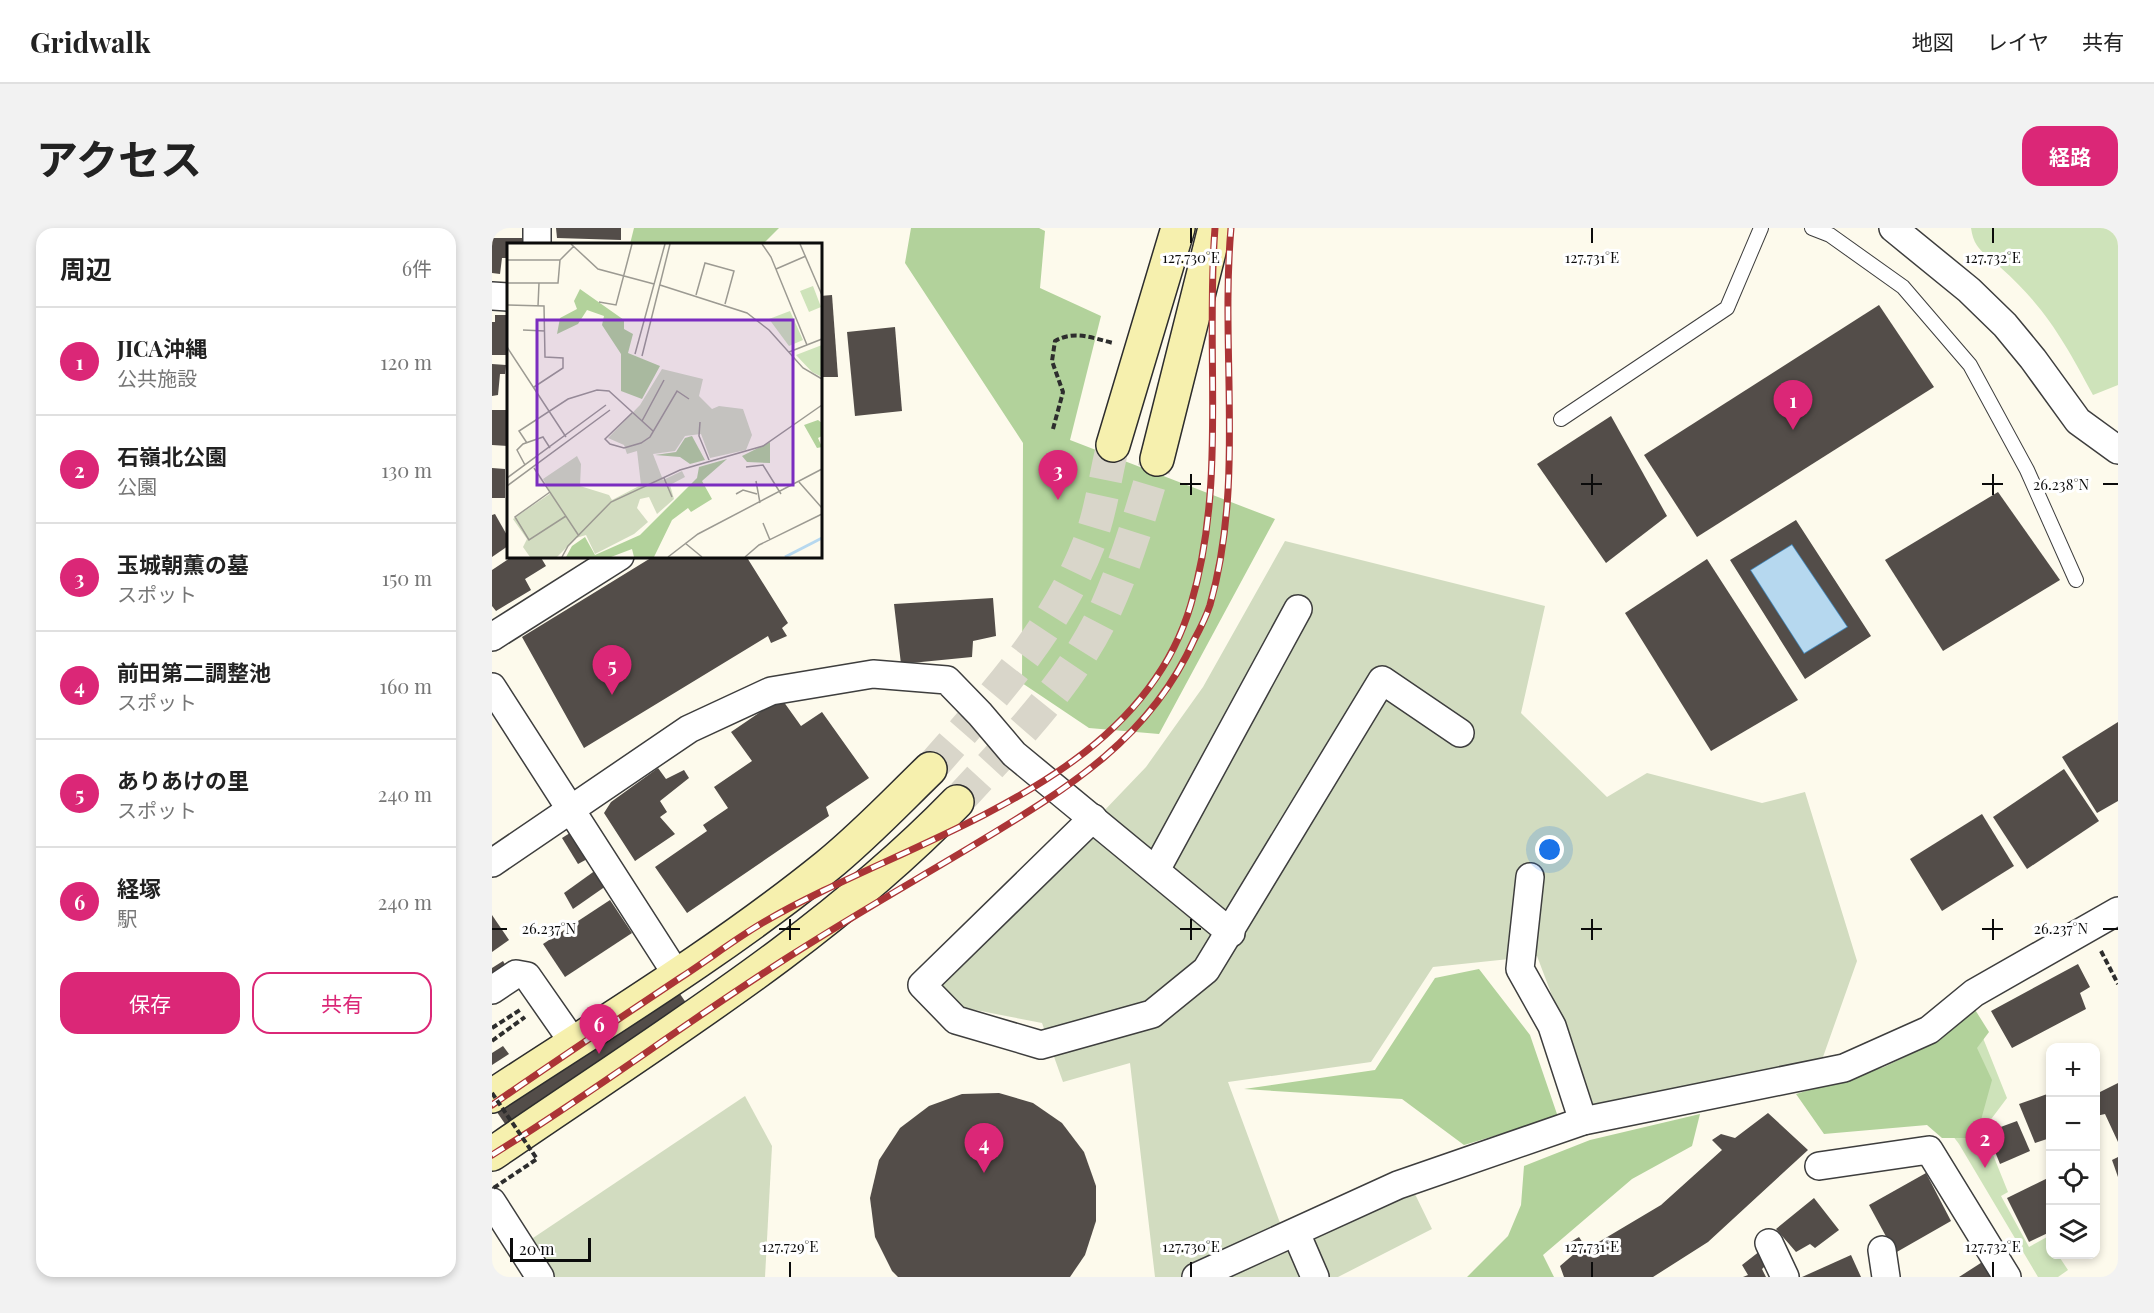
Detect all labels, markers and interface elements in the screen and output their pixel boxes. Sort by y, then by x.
text: Gridwalk [30,23,151,60]
text: 地図 [1912,27,1954,55]
text: レイヤ [1987,27,2049,55]
text: 共有 [2082,27,2124,55]
button: 経路 [2022,126,2118,186]
text: アクセス [36,130,202,186]
inset map [507,243,822,558]
text: 127.730°E [1162,247,1220,267]
text: 127.731°E [1565,247,1619,267]
text: 127.732°E [1965,247,2021,267]
text: 周辺 [60,251,112,286]
text: 6件 [402,254,432,281]
text: JICA沖縄 [117,333,207,363]
text: 1 [76,348,83,375]
text: 120 m [380,348,432,375]
text: 公共施設 [117,364,197,391]
pin: 1 [1774,380,1812,430]
text: 石嶺北公園 [117,441,227,471]
pin: 3 [1038,450,1078,500]
text: 2 [74,456,85,483]
text: 130 m [381,456,432,483]
text: 公園 [117,472,157,499]
text: 26.238°N [2033,474,2089,494]
text: 玉城朝薫の墓 [117,549,249,579]
text: 3 [75,564,84,591]
text: 150 m [382,564,432,591]
text: スポット [117,580,197,607]
pin: 5 [592,646,632,695]
text: 前田第二調整池 [117,657,271,687]
text: 4 [74,672,85,699]
text: 160 m [380,672,432,699]
text: スポット [117,688,197,715]
text: ありあけの里 [117,765,249,795]
text: 5 [75,780,84,807]
text: 240 m [378,780,432,807]
text: スポット [117,796,197,823]
your location [1535,835,1564,864]
text: 経塚 [117,873,161,903]
text: 6 [74,888,85,915]
text: 240 m [378,888,432,915]
text: 駅 [117,904,137,931]
text: 26.237°N [522,918,577,938]
text: 26.237°N [2034,918,2089,938]
button: 保存 [60,972,240,1034]
button: 共有 [252,972,432,1034]
pin: 6 [580,1004,618,1054]
map controls [2046,1043,2100,1259]
button: + [2046,1043,2100,1097]
button: − [2046,1097,2100,1151]
pin: 2 [1966,1118,2004,1168]
pin: 4 [964,1124,1004,1173]
button: locate [2046,1151,2100,1205]
button: layers [2046,1205,2100,1259]
scale bar [510,1235,591,1262]
text: 127.729°E [762,1236,818,1256]
text: 127.730°E [1162,1236,1220,1256]
text: 127.731°E [1565,1236,1619,1256]
text: 127.732°E [1965,1236,2021,1256]
text: 20 m [519,1238,554,1259]

